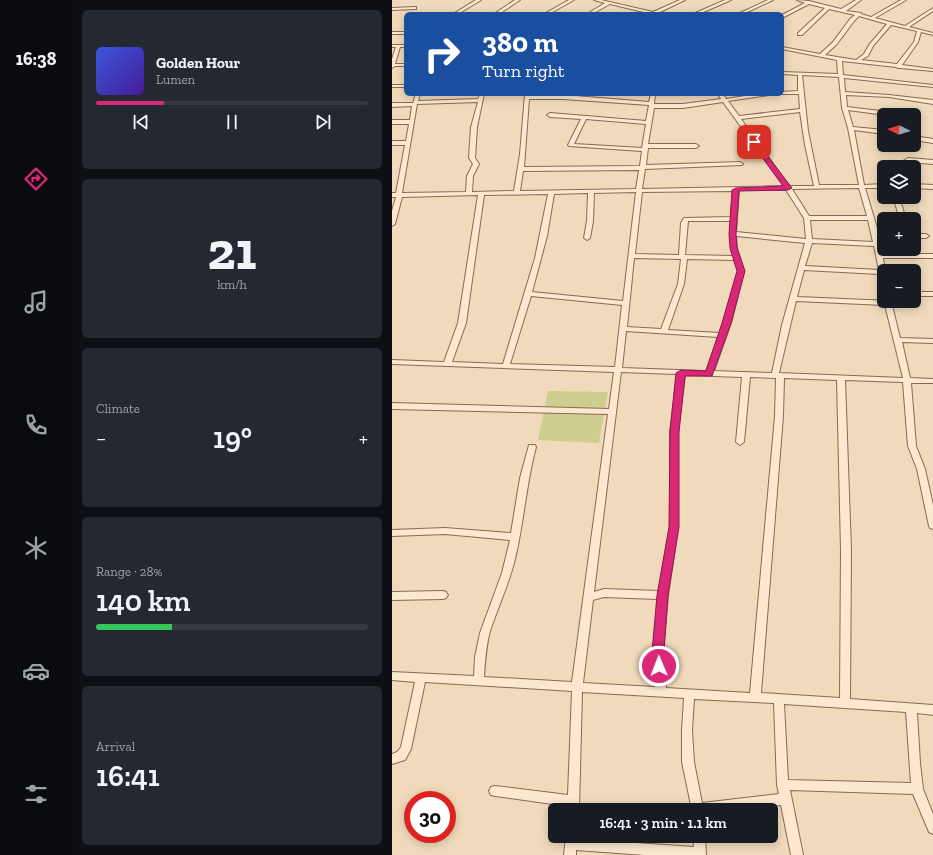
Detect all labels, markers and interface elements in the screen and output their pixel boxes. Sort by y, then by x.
text: 380 m [482,26,558,59]
icon: right [416,28,468,80]
text: 16:38 [16,48,56,70]
text: Golden Hour [156,54,240,72]
text: Turn right [482,60,564,82]
text: Lumen [156,72,195,87]
north arrow [877,108,921,152]
map controls [877,108,921,308]
icon: previous [130,111,152,133]
icon: pause [221,111,243,133]
icon: next [312,111,334,133]
pin [737,125,771,159]
icon: arrive [743,131,765,153]
button: layers [877,160,921,204]
icon: directions [22,165,50,193]
button: + [877,212,921,256]
text: 21 [208,220,256,282]
button: − [877,264,921,308]
text: km/h [217,277,247,292]
icon: music [22,288,50,316]
text: Climate [96,401,140,416]
icon: phone [22,411,50,439]
text: 19° [213,420,252,456]
text: − [96,425,106,452]
text: + [359,425,368,452]
icon: climate [22,534,50,562]
text: Range · 28% [96,564,162,579]
text: 140 km [96,583,190,619]
position arrow [638,645,680,687]
icon: car [22,657,50,685]
text: Arrival [96,739,135,754]
text: 16:41 [96,758,160,794]
icon: filters [22,780,50,808]
speed limit sign: 30 [404,791,456,843]
text: 16:41 · 3 min · 1.1 km [599,814,727,832]

